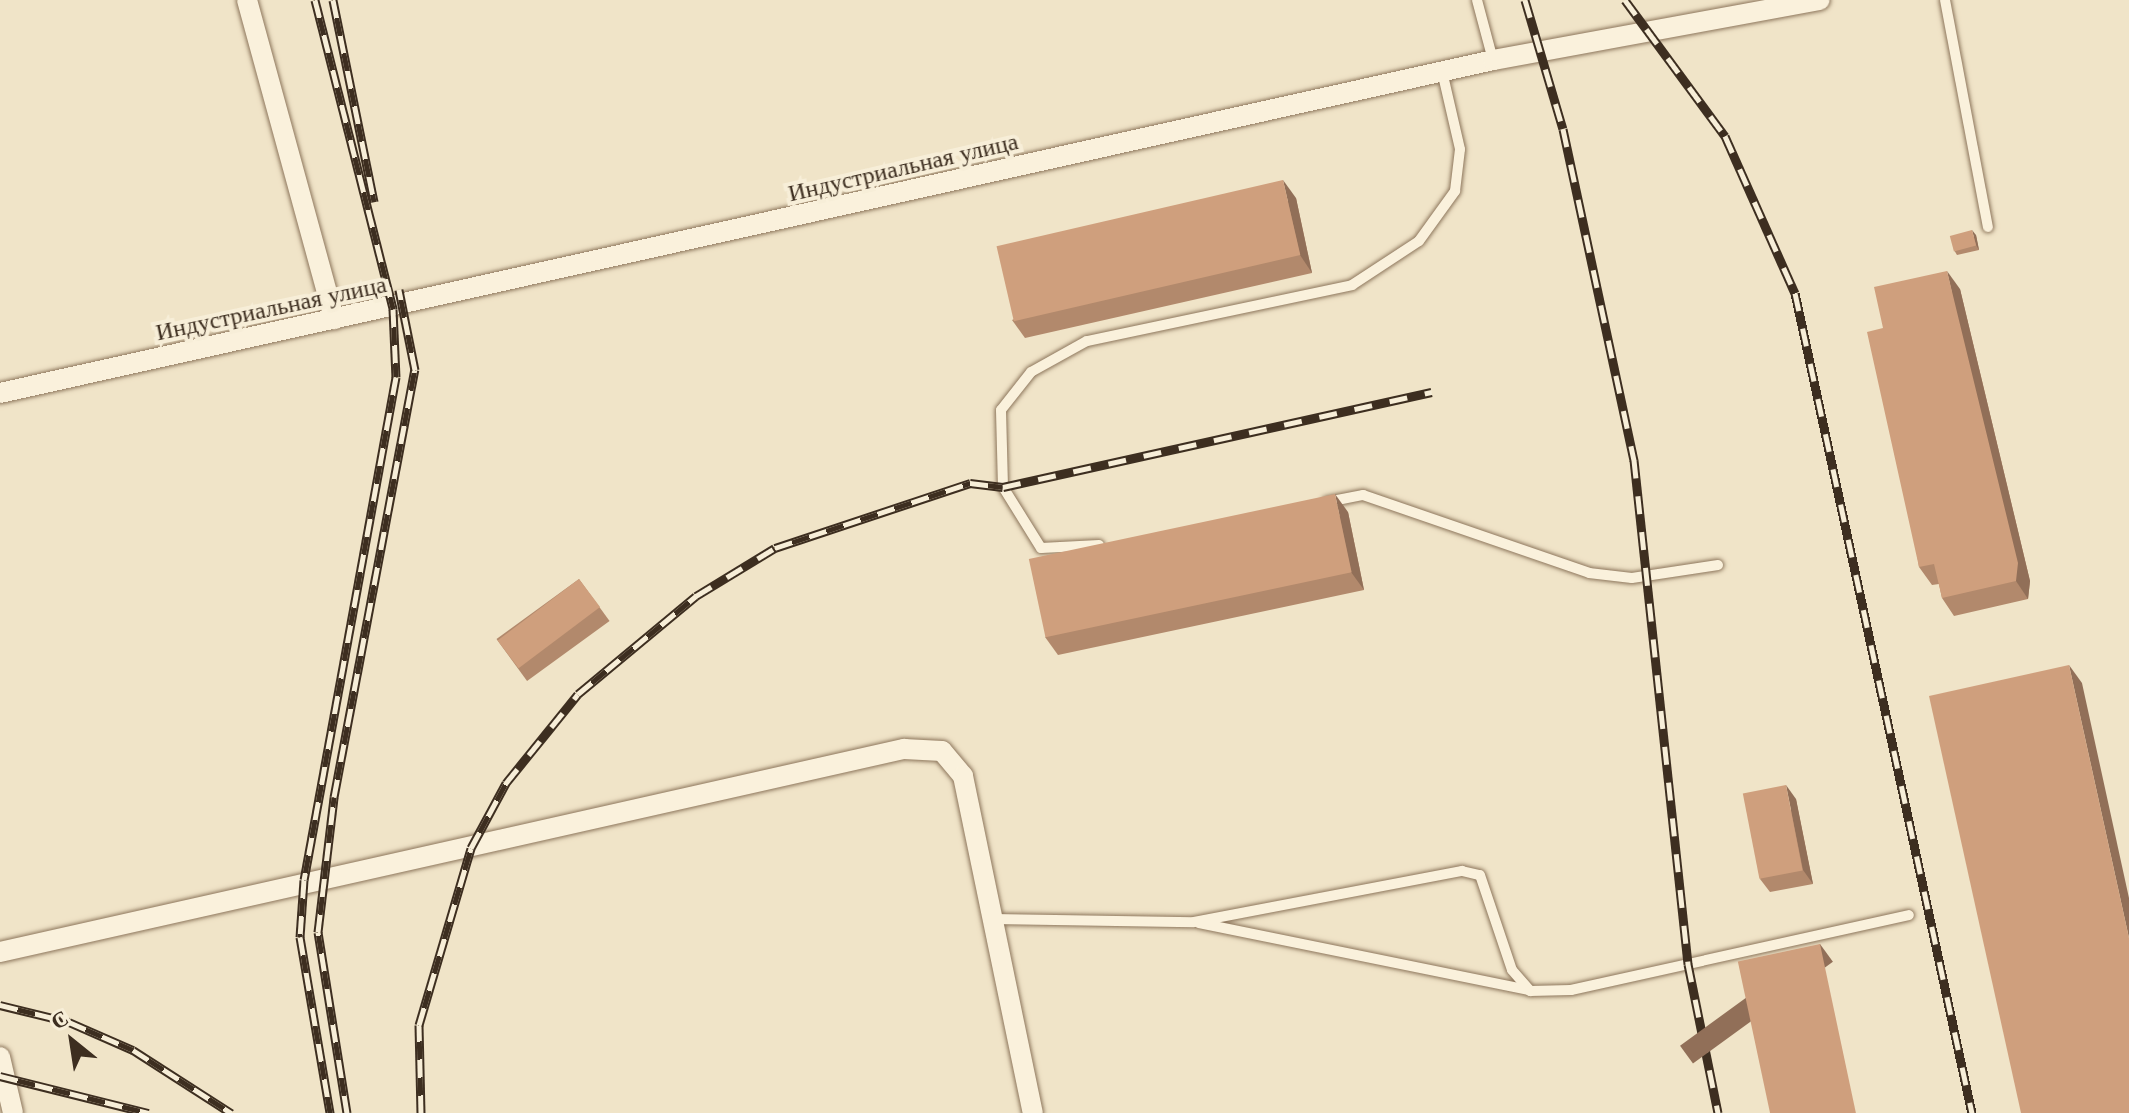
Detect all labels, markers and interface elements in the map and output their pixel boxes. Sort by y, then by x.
street label: Индустриальная улица [785,127,1021,207]
street label: Индустриальная улица [153,269,389,347]
north arrow [32,1001,112,1081]
text: С [46,1004,73,1035]

